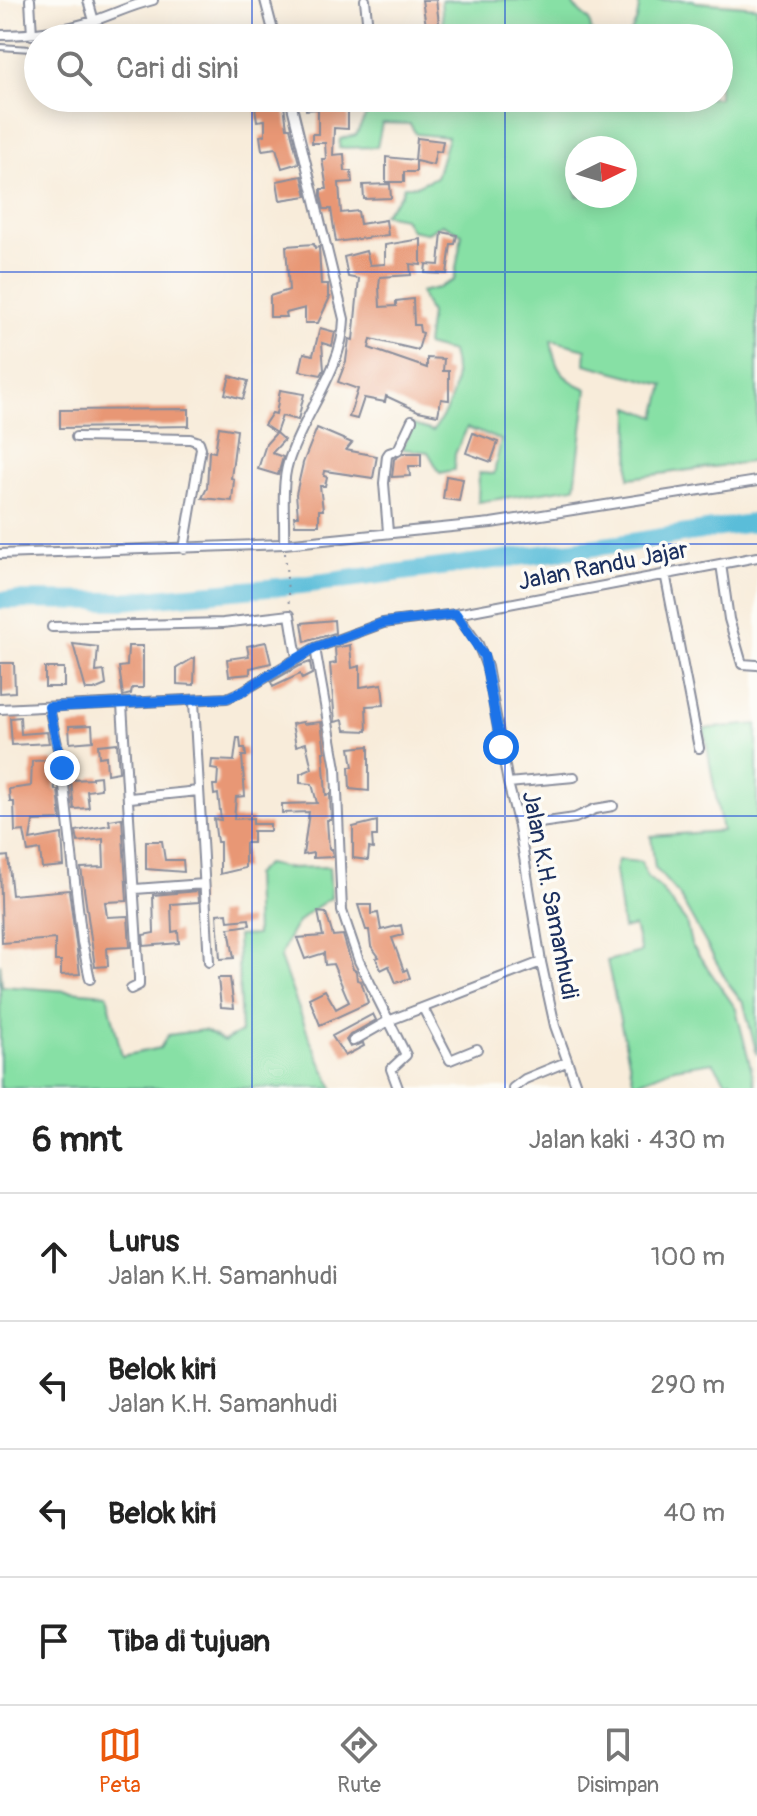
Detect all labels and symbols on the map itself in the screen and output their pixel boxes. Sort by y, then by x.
north arrow [565,136,637,208]
street label: Jalan Randu Jajar [516,535,691,597]
route start [483,729,519,765]
route end [44,750,80,786]
street label: Jalan K.H. Samanhudi [516,788,584,1002]

